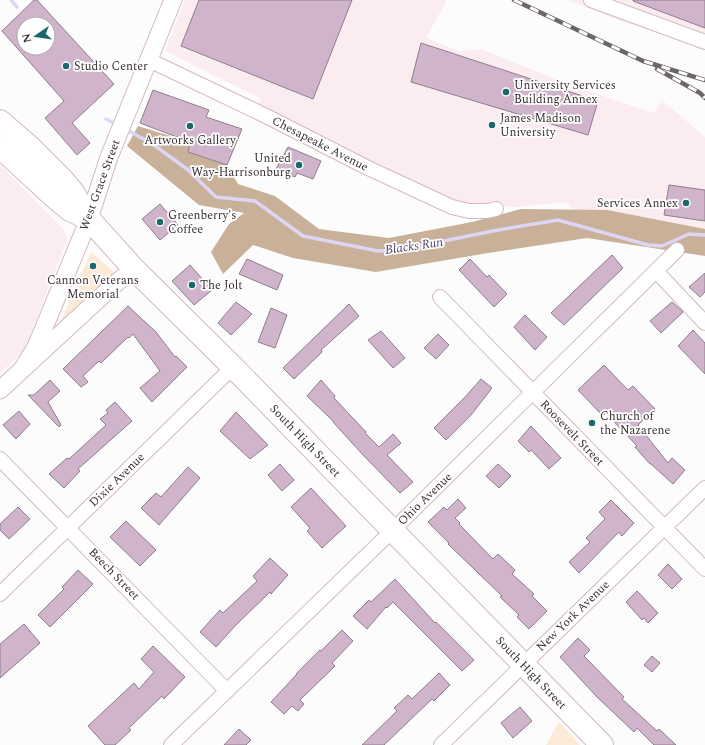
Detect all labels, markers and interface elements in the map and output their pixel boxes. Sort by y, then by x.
north arrow [16,16,56,56]
text: N [17,32,36,44]
place label: Studio Center [74,57,148,76]
marker: Studio Center [61,61,71,71]
place label: University Services Building Annex [514,76,616,109]
marker: University Services Building Annex [501,87,511,97]
place label: James Madison University [500,109,581,142]
street label: Chesapeake Avenue [268,111,372,177]
marker: James Madison University [487,120,497,130]
marker: Artworks Gallery [185,121,195,131]
place label: Artworks Gallery [144,131,237,150]
street label: West Grace Street [75,137,125,233]
place label: United Way-Harrisonburg [191,149,291,182]
marker: United Way-Harrisonburg [294,160,304,170]
place label: Services Annex [597,194,678,213]
marker: Services Annex [681,198,691,208]
place label: Greenberry's Coffee [168,206,237,239]
marker: Greenberry's Coffee [155,217,165,227]
water label: Blacks Run [383,232,445,260]
marker: Cannon Veterans Memorial [88,261,98,271]
place label: Cannon Veterans Memorial [47,271,139,304]
place label: The Jolt [200,276,243,295]
marker: The Jolt [187,280,197,290]
street label: Roosevelt Street [535,396,609,470]
street label: South High Street [265,400,345,482]
place label: Church of the Nazarene [600,407,670,440]
marker: Church of the Nazarene [587,418,597,428]
street label: Dixie Avenue [85,448,149,512]
street label: Ohio Avenue [393,468,457,530]
street label: Beech Street [84,543,144,605]
street label: New York Avenue [532,576,614,656]
street label: South High Street [491,632,571,714]

